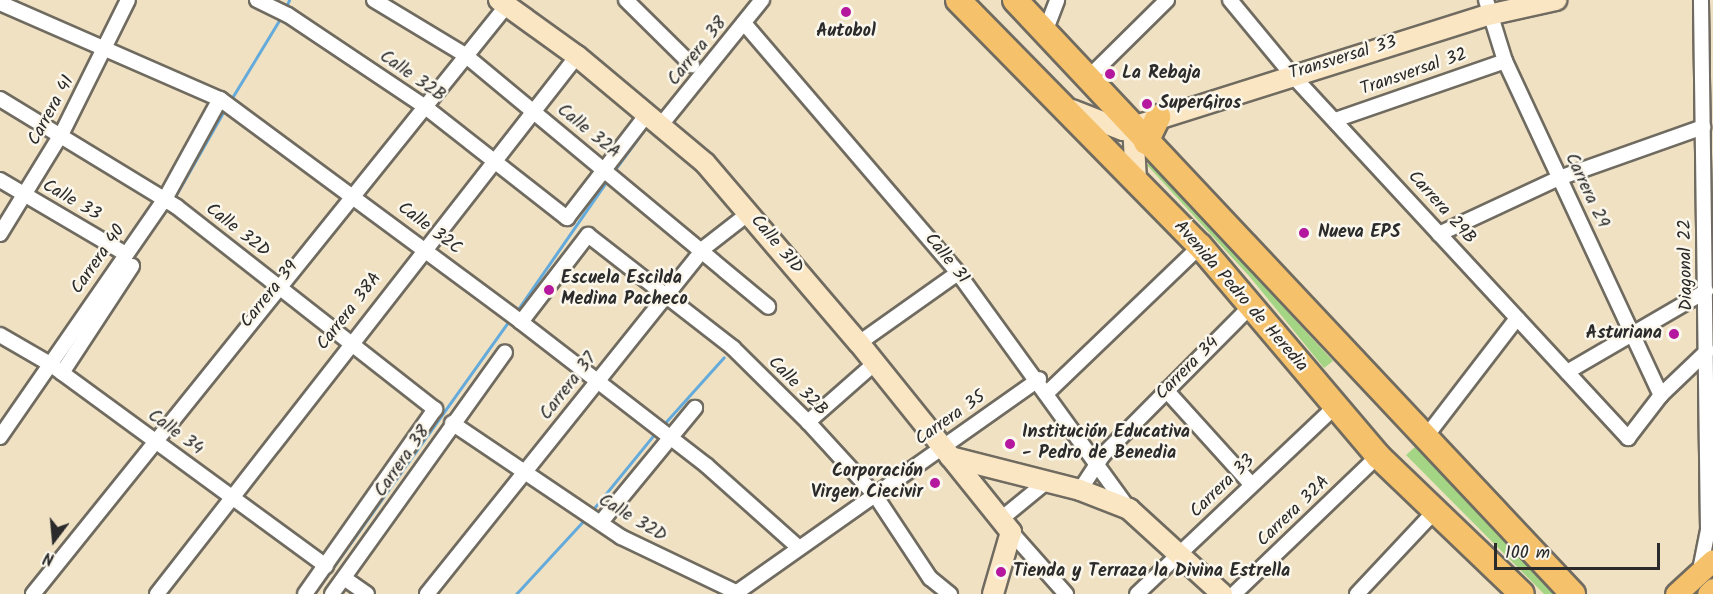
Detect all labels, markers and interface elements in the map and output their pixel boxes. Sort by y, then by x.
marker: Autobol [839,5,853,19]
street label: Carrera 38 [664,13,732,91]
place label: Autobol [816,21,876,43]
street label: Transversal 33 [1287,32,1399,86]
street label: Transversal 32 [1358,45,1470,101]
street label: Calle 32B [375,46,449,108]
place label: La Rebaja [1122,63,1201,85]
marker: La Rebaja [1103,67,1117,81]
street label: Carrera 41 [24,72,80,150]
place label: SuperGiros [1159,93,1241,115]
marker: SuperGiros [1140,97,1154,111]
street label: Calle 32A [552,100,624,164]
street label: Carrera 29 [1559,150,1613,232]
street label: Carrera 29B [1402,167,1480,249]
street label: Calle 33 [38,176,104,226]
street label: Calle 32C [393,198,465,260]
street label: Calle 32D [201,199,273,263]
street label: Calle 31D [745,211,807,279]
street label: Avenida Pedro de Heredia [1168,217,1312,377]
street label: Diagonal 22 [1675,219,1699,311]
street label: Carrera 40 [67,221,131,299]
place label: Nueva EPS [1318,222,1400,244]
marker: Nueva EPS [1295,224,1313,242]
street label: Calle 31 [919,229,973,289]
street label: Carrera 39 [236,257,304,333]
street label: Carrera 38A [313,269,387,355]
place label: Escuela Escilda Medina Pacheco [561,269,688,312]
marker: Escuela Escilda Medina Pacheco [542,283,556,297]
place label: Asturiana [1586,323,1662,345]
marker: Asturiana [1667,327,1681,341]
street label: Carrera 34 [1152,333,1224,405]
street label: Carrera 37 [536,349,602,425]
street label: Calle 32B [763,353,831,421]
street label: Carrera 35 [912,387,990,451]
street label: Calle 34 [143,406,207,460]
street label: Carrera 38 [371,422,435,502]
place label: Institución Educativa - Pedro de Benedia [1022,423,1190,466]
marker: Institución Educativa - Pedro de Benedia [1003,437,1017,451]
street label: Carrera 33 [1186,451,1260,523]
place label: Corporación Virgen Ciecivir [811,462,923,504]
street label: Carrera 32A [1253,472,1335,552]
marker: Corporación Virgen Ciecivir [928,476,942,490]
street label: Calle 32D [594,490,670,548]
north arrow [24,510,84,570]
scale bar [1497,531,1664,569]
text: 100 m [1505,539,1550,568]
text: N [41,544,57,571]
place label: Tienda y Terraza la Divina Estrella [1013,561,1290,583]
marker: Tienda y Terraza la Divina Estrella [994,565,1008,579]

